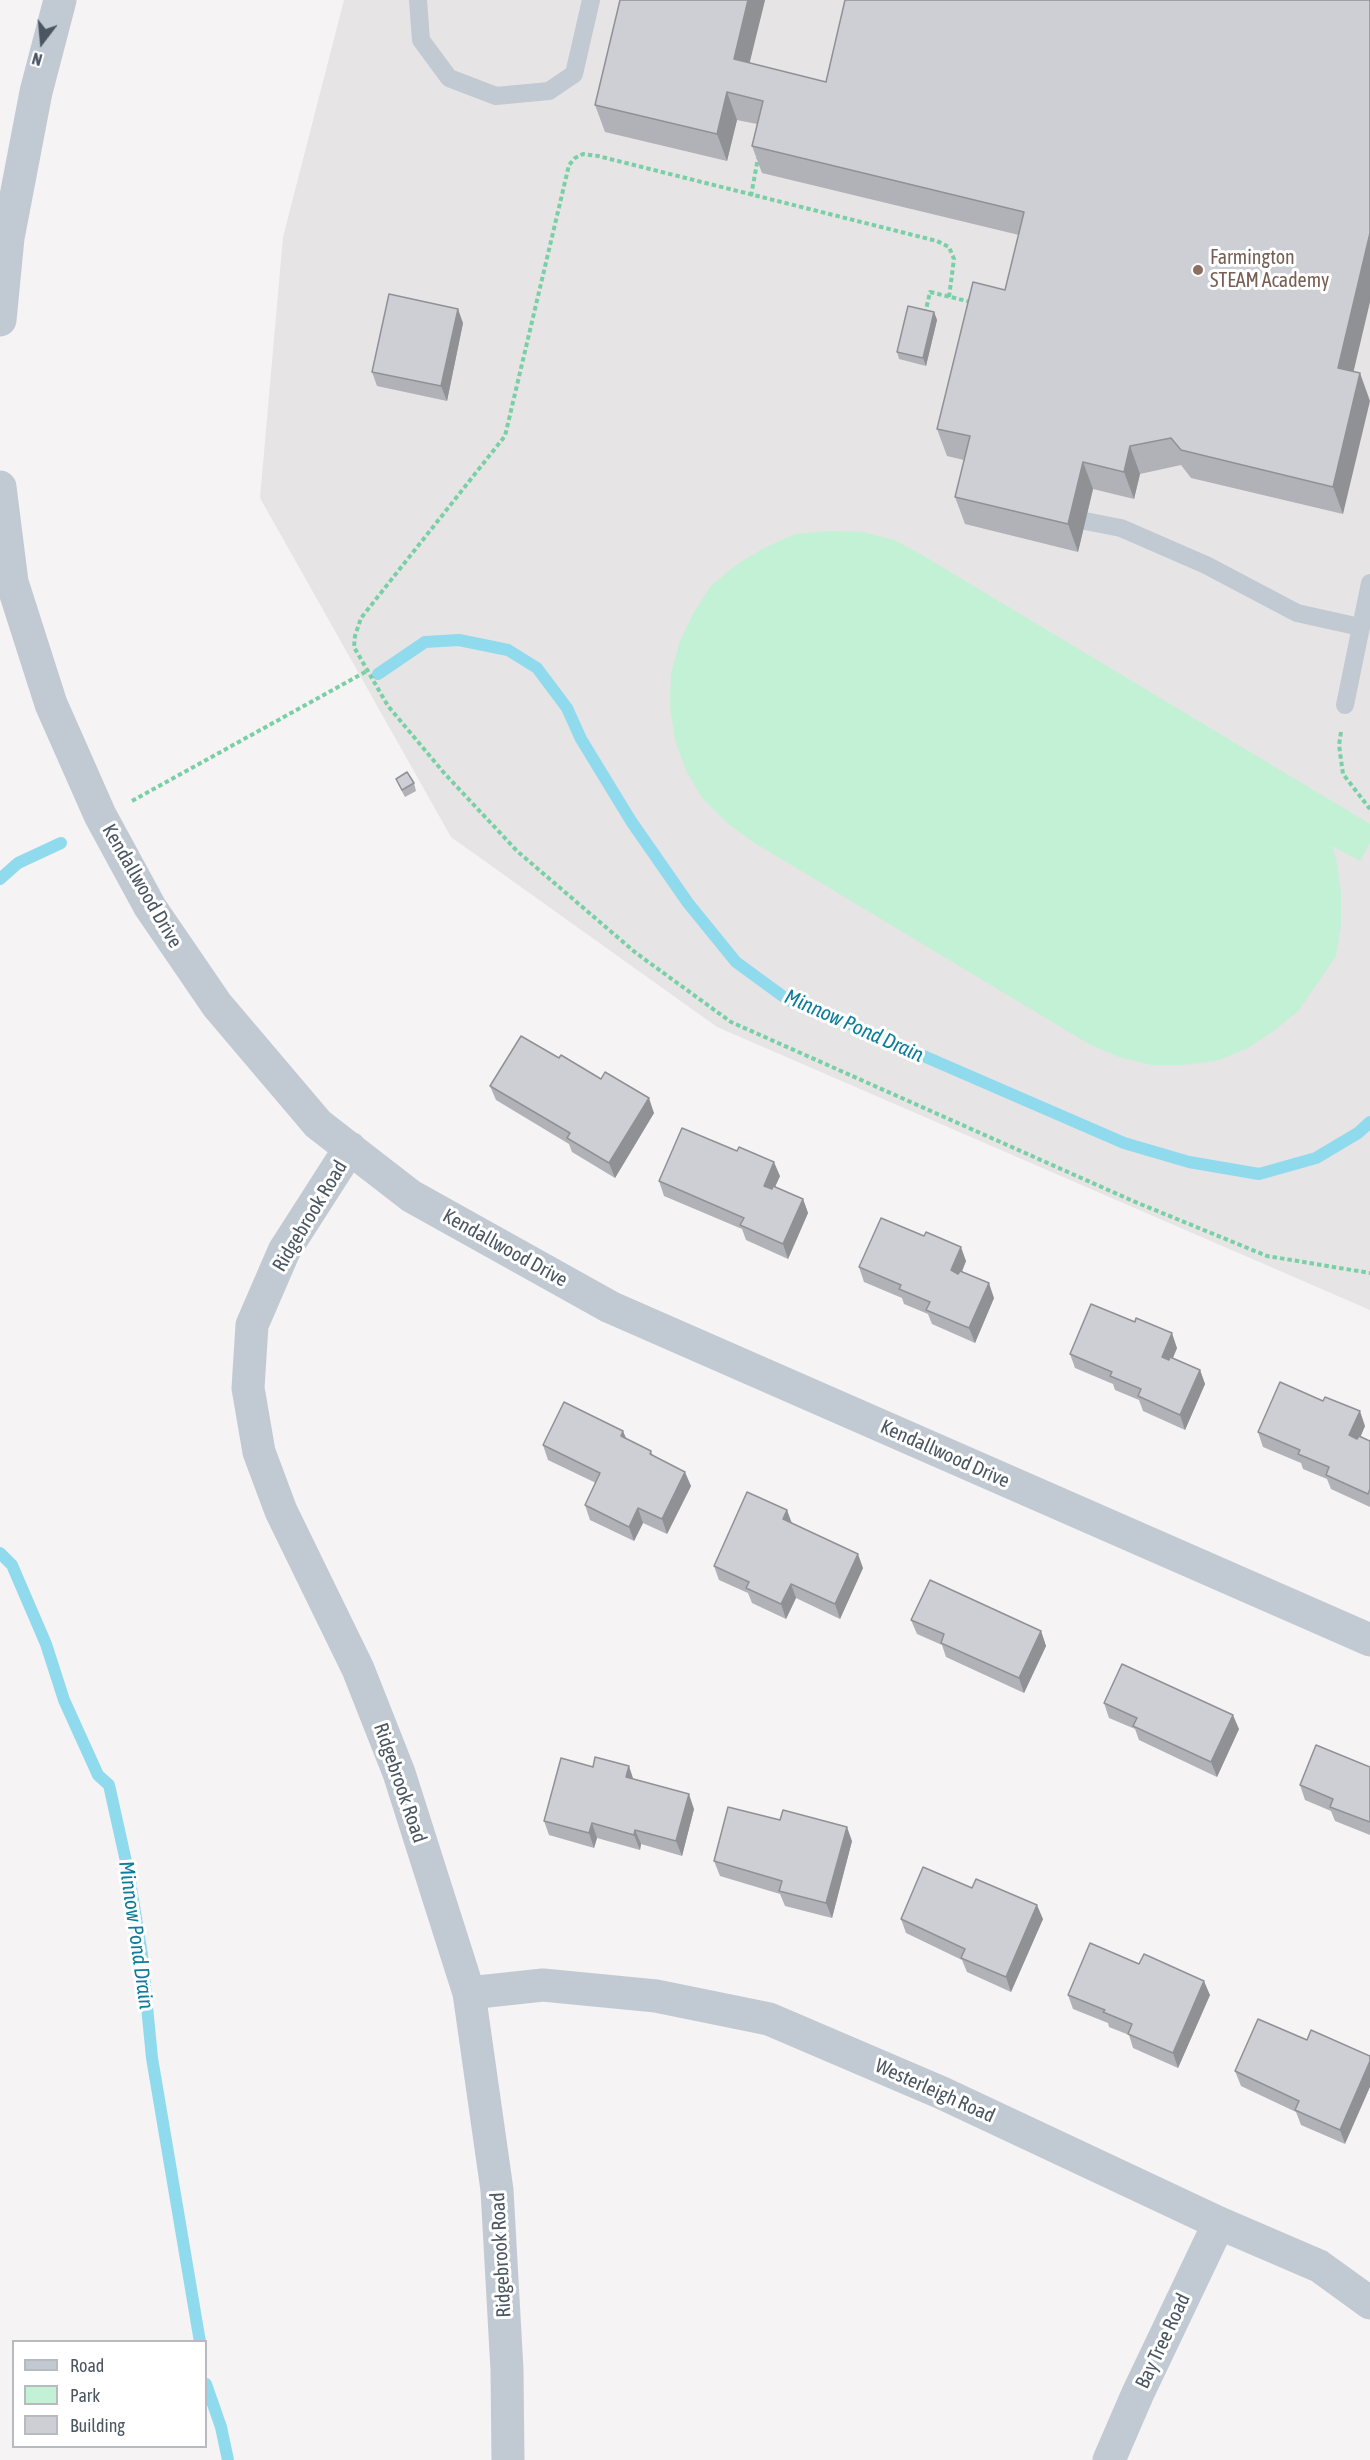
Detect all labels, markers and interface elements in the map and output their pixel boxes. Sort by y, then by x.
north arrow [12,12,72,72]
text: N [30,49,44,69]
place label: Farmington STEAM Academy [1210,246,1329,293]
marker: Farmington STEAM Academy [1191,263,1205,277]
street label: Kendallwood Drive [97,820,187,952]
water label: Minnow Pond Drain [781,984,927,1068]
street label: Ridgebrook Road [267,1156,353,1276]
street label: Kendallwood Drive [438,1204,572,1292]
street label: Kendallwood Drive [877,1415,1013,1493]
street label: Ridgebrook Road [368,1720,432,1846]
water label: Minnow Pond Drain [113,1859,159,2011]
street label: Westerleigh Road [871,2054,999,2128]
street label: Ridgebrook Road [486,2192,516,2318]
street label: Bay Tree Road [1131,2290,1195,2392]
legend [12,2340,207,2448]
text: Road [70,2355,104,2376]
text: Park [70,2385,100,2406]
text: Building [70,2415,125,2436]

